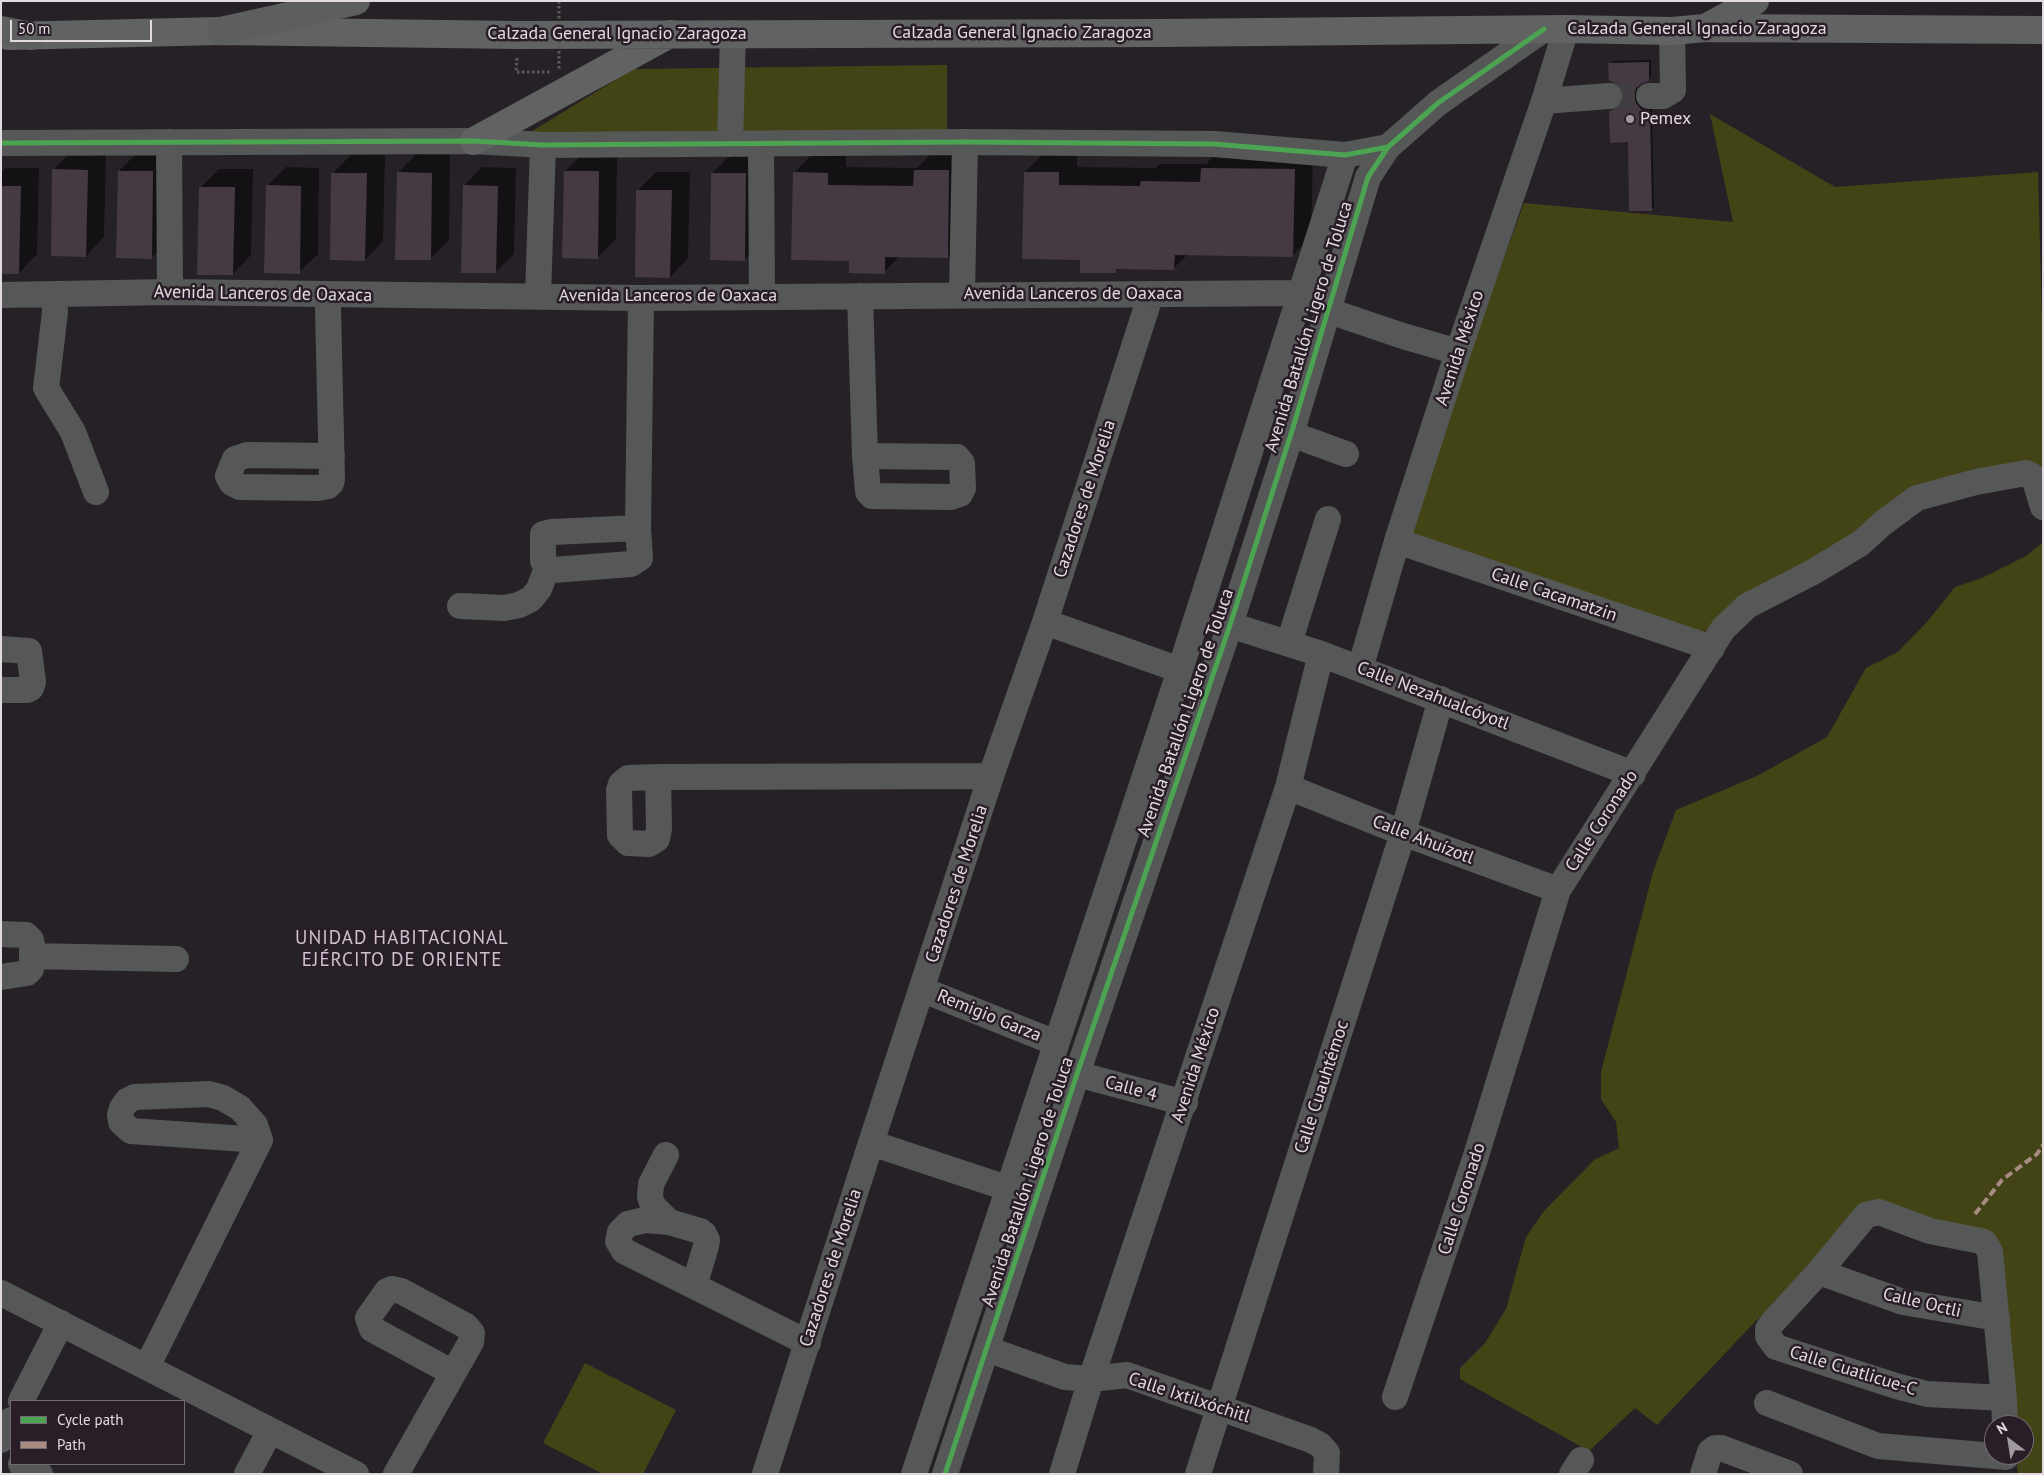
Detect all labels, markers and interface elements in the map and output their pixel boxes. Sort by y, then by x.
scale bar [12,10,155,42]
street label: Calzada General Ignacio Zaragoza [1567,18,1827,40]
text: 50 m [18,19,51,38]
street label: Calzada General Ignacio Zaragoza [892,22,1152,44]
street label: Calzada General Ignacio Zaragoza [487,23,747,45]
place label: Pemex [1640,108,1691,130]
marker: Pemex [1624,113,1636,125]
street label: Avenida Batallón Ligero de Toluca [1260,199,1358,455]
street label: Avenida Lanceros de Oaxaca [154,281,372,307]
street label: Avenida Lanceros de Oaxaca [964,283,1182,305]
street label: Avenida Lanceros de Oaxaca [559,285,777,307]
street label: Avenida México [1431,288,1489,408]
street label: Cazadores de Morelia [1049,417,1121,581]
street label: Calle Cacamatzin [1488,563,1620,627]
street label: Avenida Batallón Ligero de Toluca [1133,586,1239,840]
street label: Calle Nezahualcóyotl [1354,657,1512,735]
street label: Calle Coronado [1561,766,1643,876]
street label: Cazadores de Morelia [921,802,993,966]
street label: Calle Ahuízotl [1369,811,1477,869]
district label: UNIDAD HABITACIONAL EJÉRCITO DE ORIENTE [293,928,511,972]
street label: Remigio Garza [934,985,1044,1047]
street label: Avenida México [1167,1005,1225,1125]
street label: Calle Cuauhtémoc [1290,1018,1354,1156]
street label: Avenida Batallón Ligero de Toluca [977,1054,1079,1310]
street label: Calle 4 [1103,1072,1159,1106]
street label: Calle Coronado [1434,1140,1490,1258]
street label: Cazadores de Morelia [795,1186,867,1350]
street label: Calle Octli [1881,1283,1963,1323]
street label: Calle Cuatlicue-C [1787,1341,1919,1401]
street label: Calle Ixtilxóchitl [1125,1368,1253,1428]
legend [10,1400,185,1465]
text: Cycle path [57,1410,123,1429]
north arrow [1984,1415,2034,1465]
text: N [1993,1418,2010,1438]
text: Path [57,1435,86,1454]

